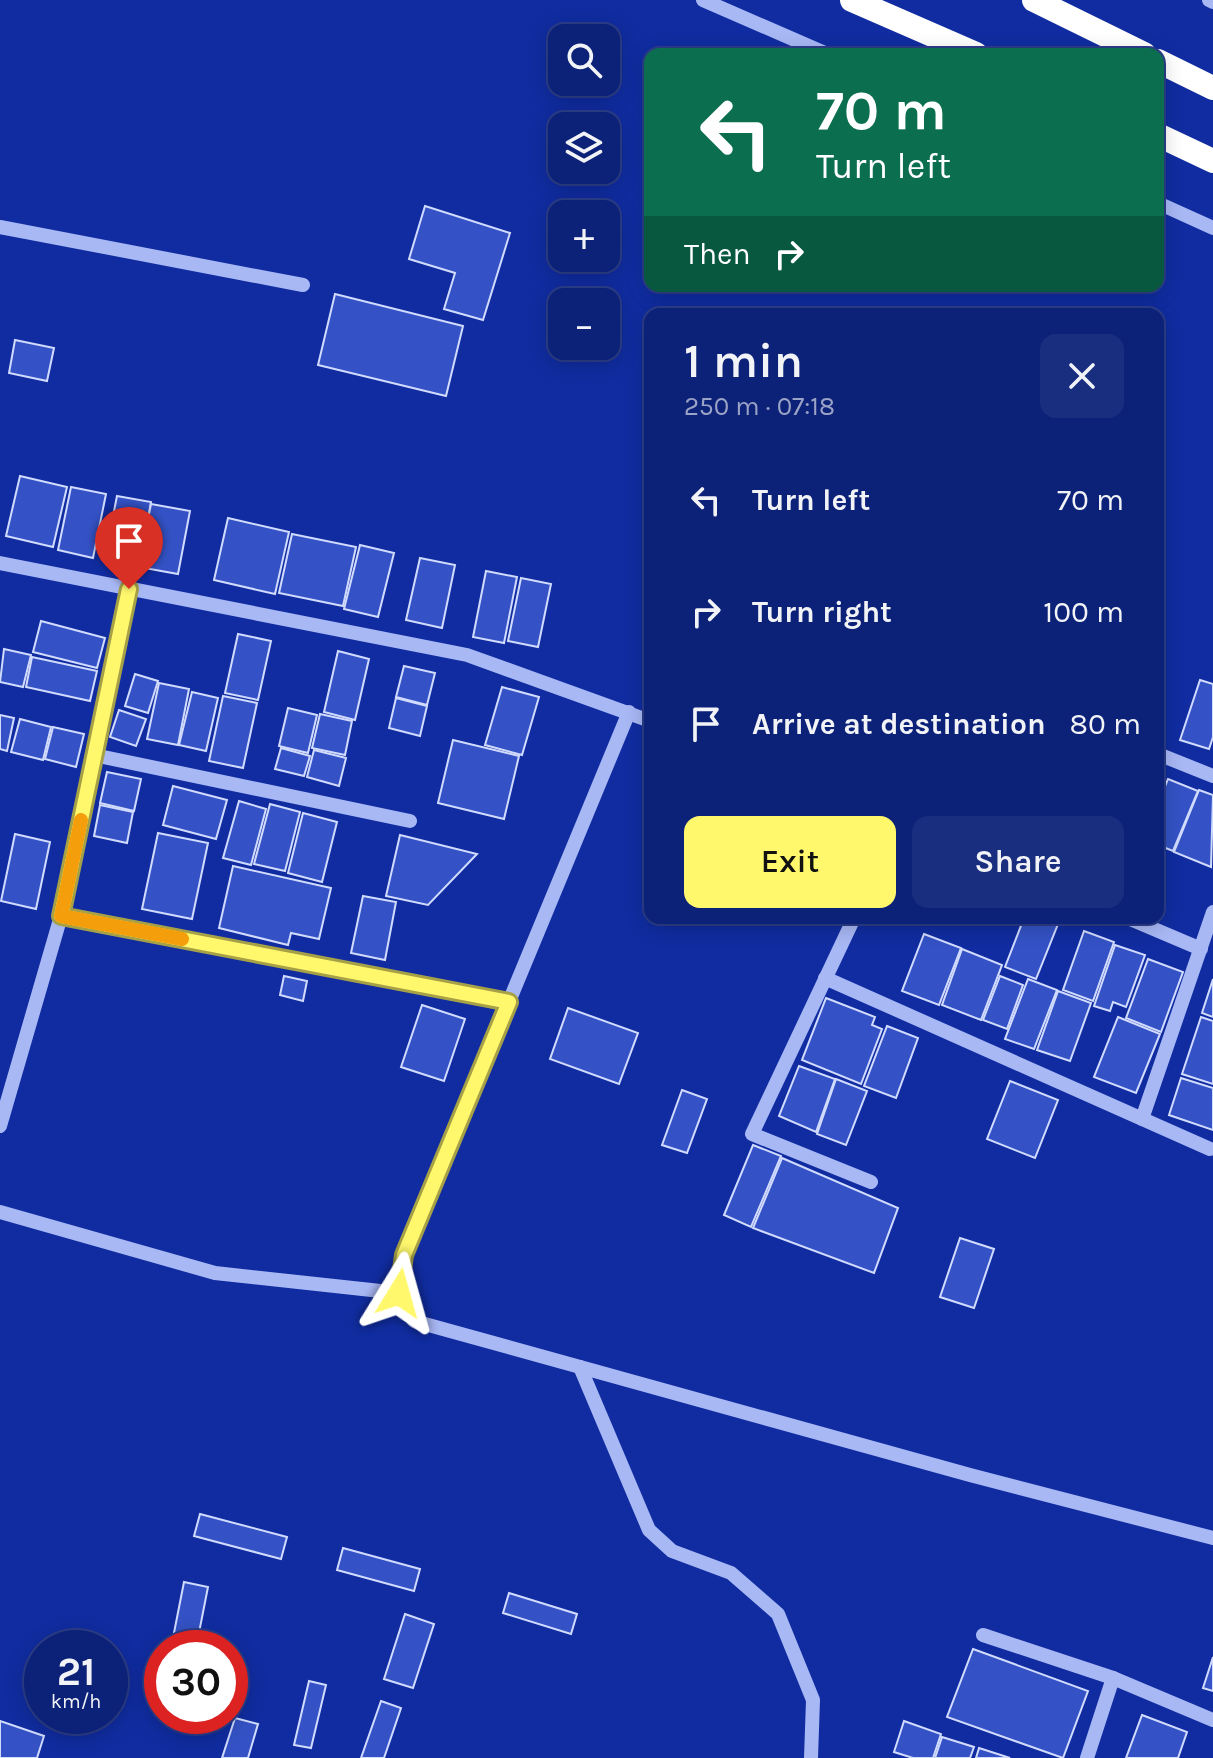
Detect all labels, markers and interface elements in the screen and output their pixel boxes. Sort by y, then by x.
map controls [548,24,620,360]
button: search [548,24,620,96]
text: 70 m [816,78,947,143]
icon: left [684,80,788,184]
button: layers [548,112,620,184]
text: Turn left [816,145,951,187]
button: + [548,200,620,272]
icon: right [767,232,811,276]
text: Then [684,236,751,272]
button: − [548,288,620,360]
text: 1 min [684,333,803,389]
button: close [1040,334,1124,418]
text: 250 m · 07:18 [684,391,835,422]
icon: left [684,478,728,522]
text: Turn left [752,482,870,518]
text: 70 m [1057,482,1124,518]
pin [95,507,163,589]
icon: arrive [107,519,151,563]
icon: right [684,590,728,634]
text: Turn right [752,594,892,630]
text: 100 m [1043,594,1124,630]
icon: arrive [684,702,728,746]
text: Arrive at destination [752,706,1046,742]
text: 80 m [1070,706,1141,742]
button: Exit [684,816,896,908]
button: Share [912,816,1124,908]
position arrow [357,1251,441,1335]
speed limit sign: 30 [144,1630,248,1734]
text: 21 [57,1648,95,1695]
text: km/h [51,1690,101,1713]

